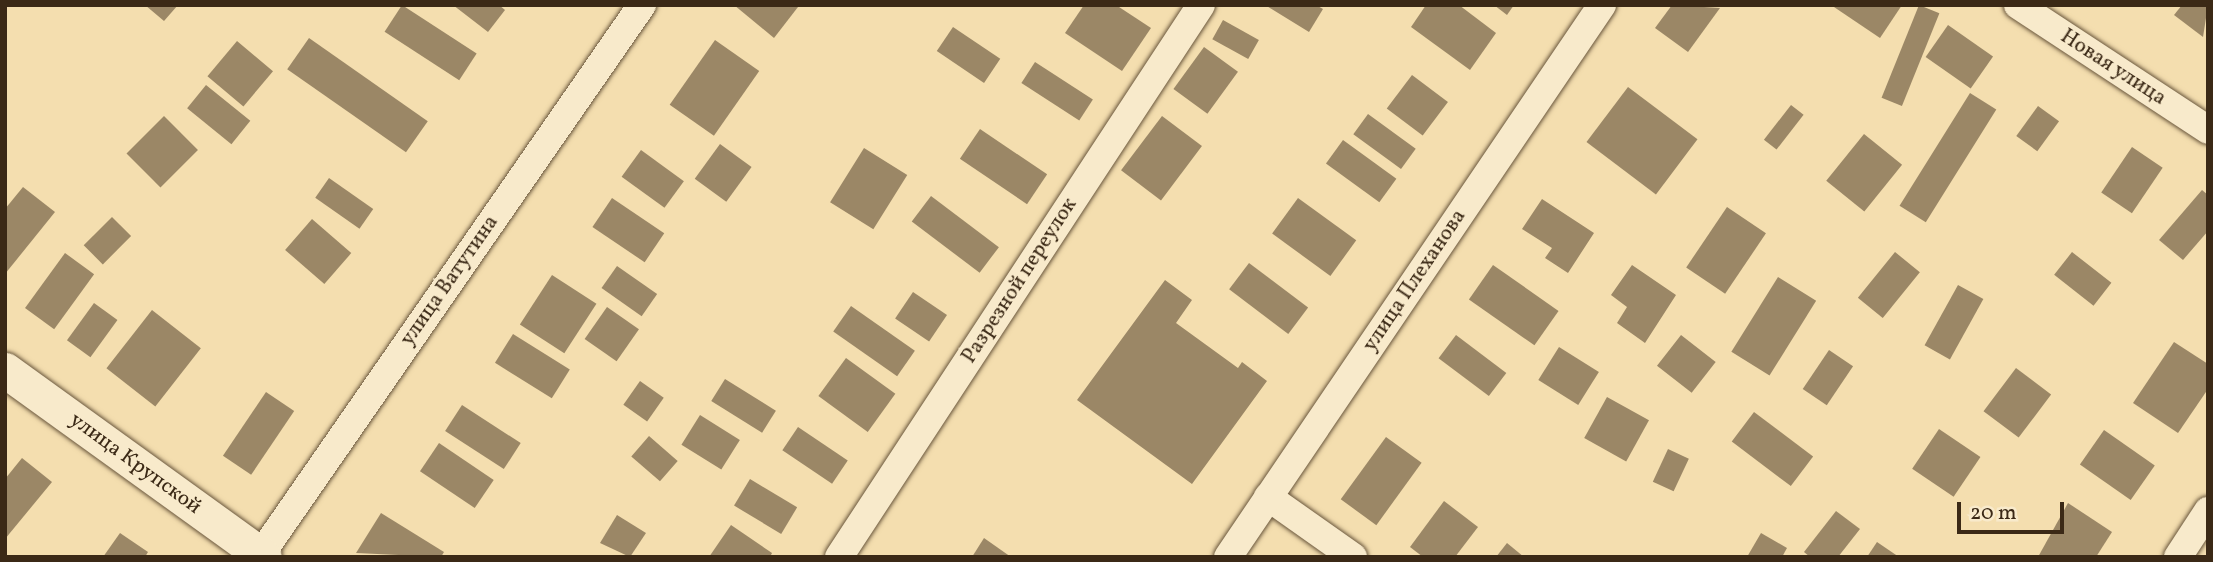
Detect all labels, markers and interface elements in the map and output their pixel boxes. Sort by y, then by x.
street label: Новая улица [2055,24,2171,112]
street label: Разрезной переулок [957,194,1083,368]
street label: улица Плеханова [1358,205,1472,357]
street label: улица Ватутина [396,211,504,351]
street label: улица Крупской [64,408,206,520]
scale bar [1961,489,2068,532]
text: 20 m [1970,499,2016,528]

